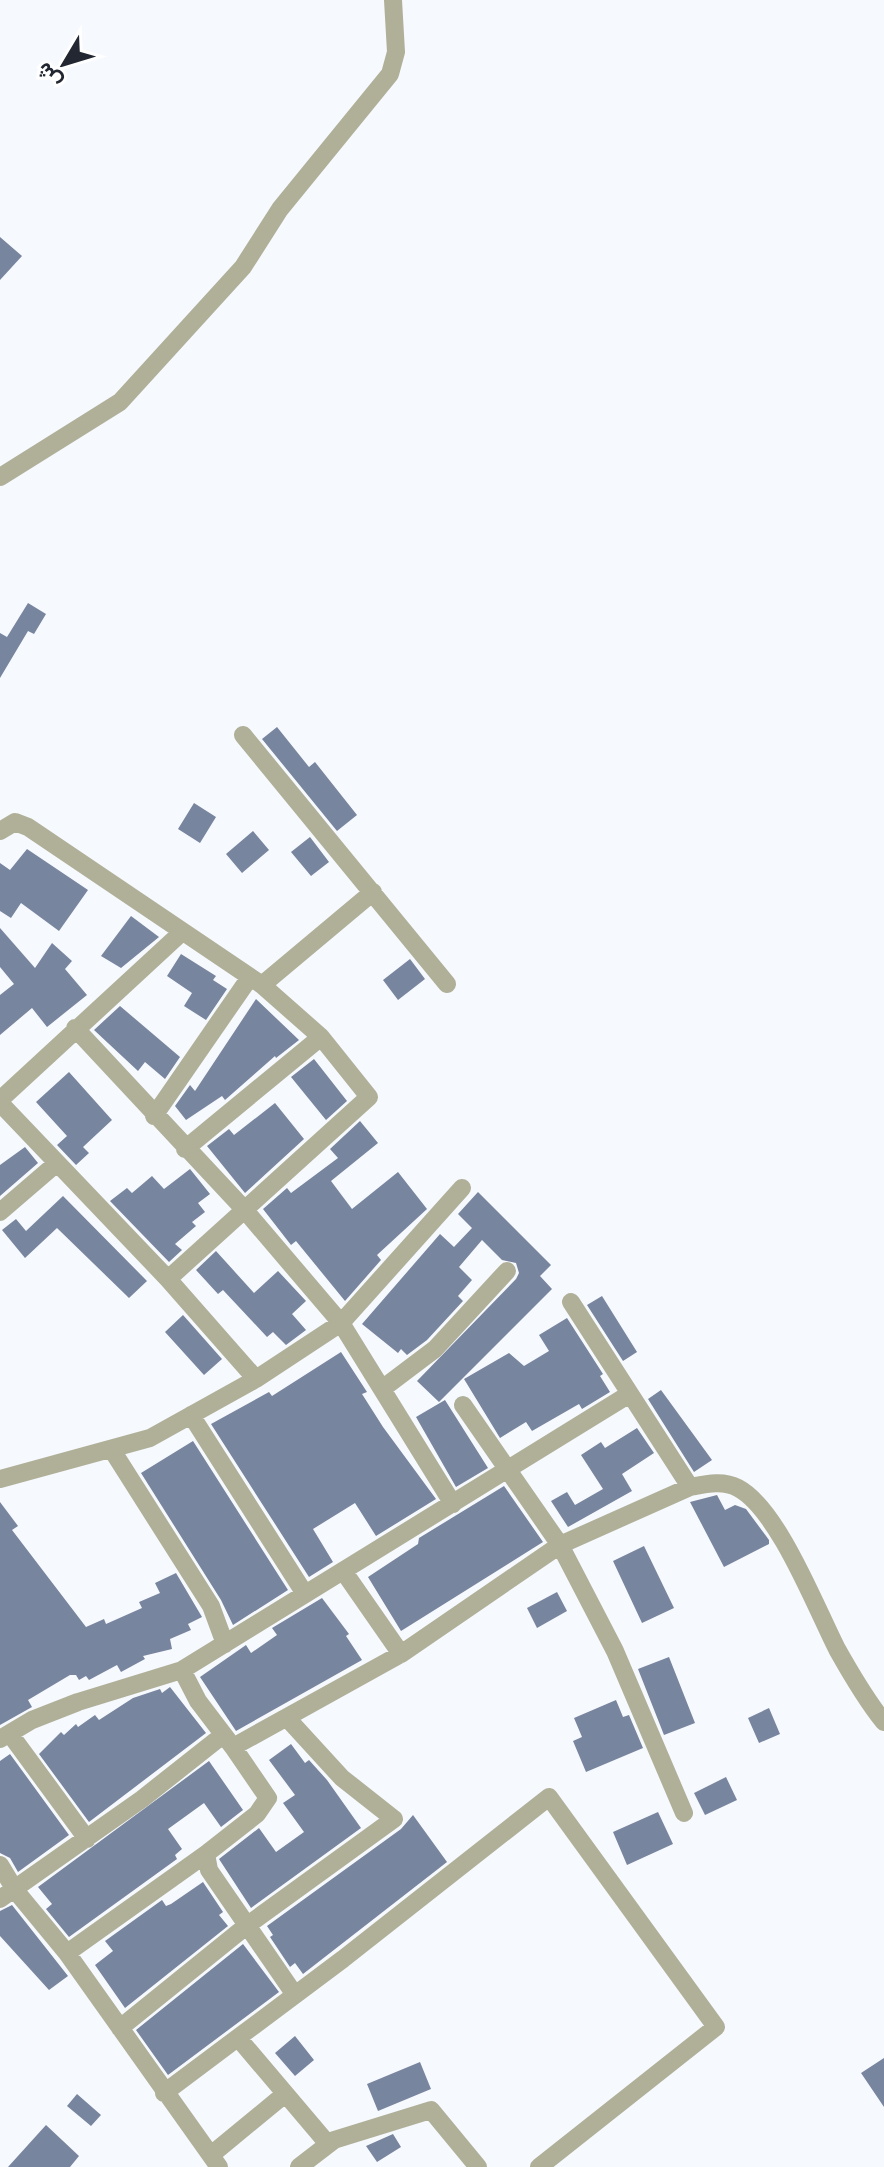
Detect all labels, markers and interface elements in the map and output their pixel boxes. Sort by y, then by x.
north arrow [24,24,104,104]
text: ش [29,57,67,95]

